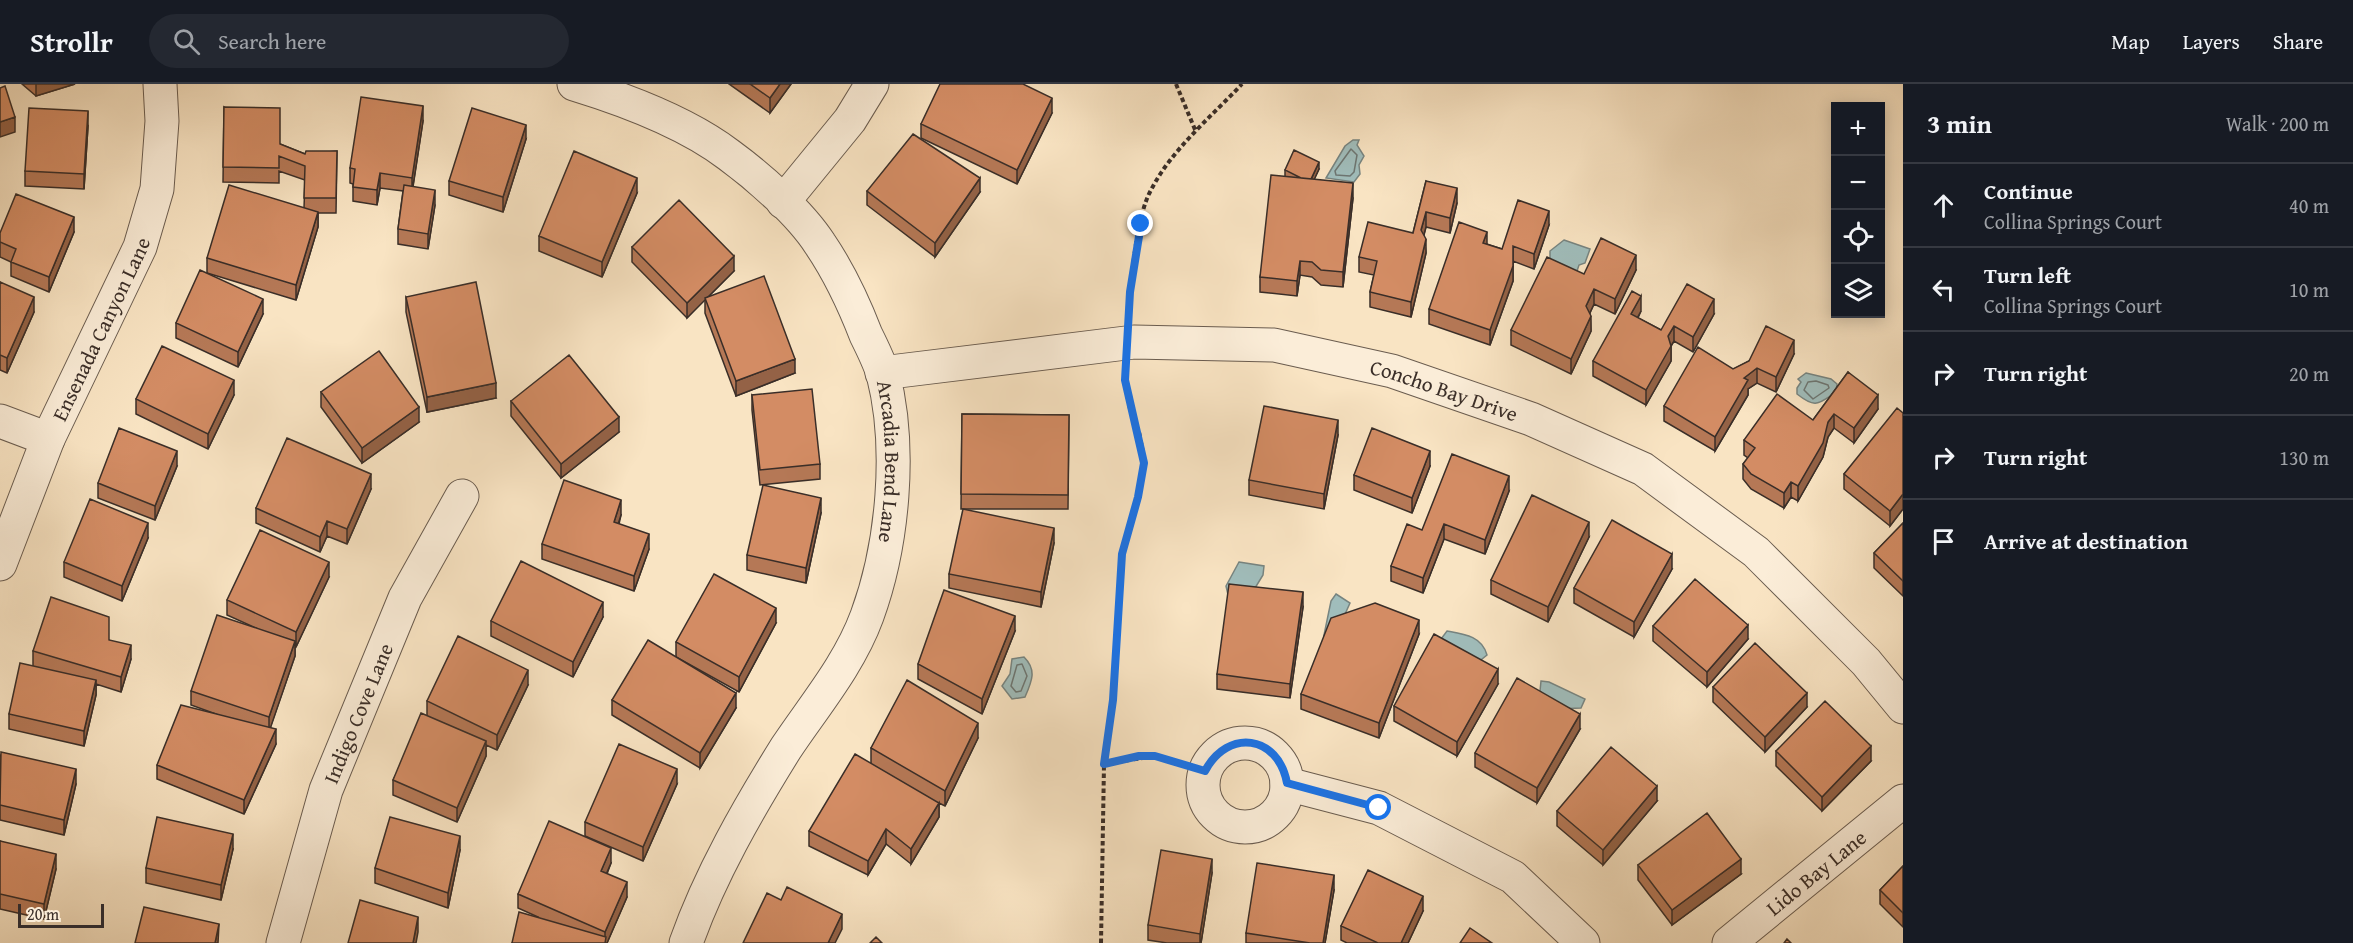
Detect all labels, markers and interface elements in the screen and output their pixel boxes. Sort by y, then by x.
search box [149,14,569,68]
text: Strollr [30,21,113,62]
icon: search [170,25,203,58]
text: Search here [218,25,326,57]
text: Map [2111,26,2150,57]
text: Layers [2183,26,2240,57]
text: Share [2273,26,2323,57]
map controls [1831,102,1885,318]
button: + [1831,102,1885,156]
text: 3 min [1927,104,1992,143]
text: Walk · 200 m [2226,109,2329,138]
button: − [1831,156,1885,210]
text: Continue [1984,175,2073,207]
icon: ahead [1927,189,1960,222]
text: 40 m [2289,191,2329,220]
text: Collina Springs Court [1984,207,2162,236]
route end [1127,210,1153,236]
button: locate [1831,210,1885,264]
street label: Ensenada Canyon Lane [44,234,158,426]
text: Turn left [1984,259,2071,291]
button: layers [1831,264,1885,318]
icon: left [1927,273,1960,306]
text: 10 m [2289,275,2329,304]
text: Collina Springs Court [1984,291,2162,320]
street label: Concho Bay Drive [1367,351,1522,429]
icon: right [1927,357,1960,390]
text: Turn right [1984,357,2087,389]
text: 20 m [2289,359,2329,388]
street label: Arcadia Bend Lane [869,377,909,545]
icon: right [1927,441,1960,474]
text: Turn right [1984,441,2087,473]
text: 130 m [2279,443,2329,472]
icon: arrive [1927,525,1960,558]
text: Arrive at destination [1984,525,2188,557]
street label: Indigo Cove Lane [315,638,400,788]
route start [1365,794,1391,820]
street label: Lido Bay Lane [1759,822,1873,923]
scale bar [18,901,104,928]
text: 20 m [27,902,59,926]

